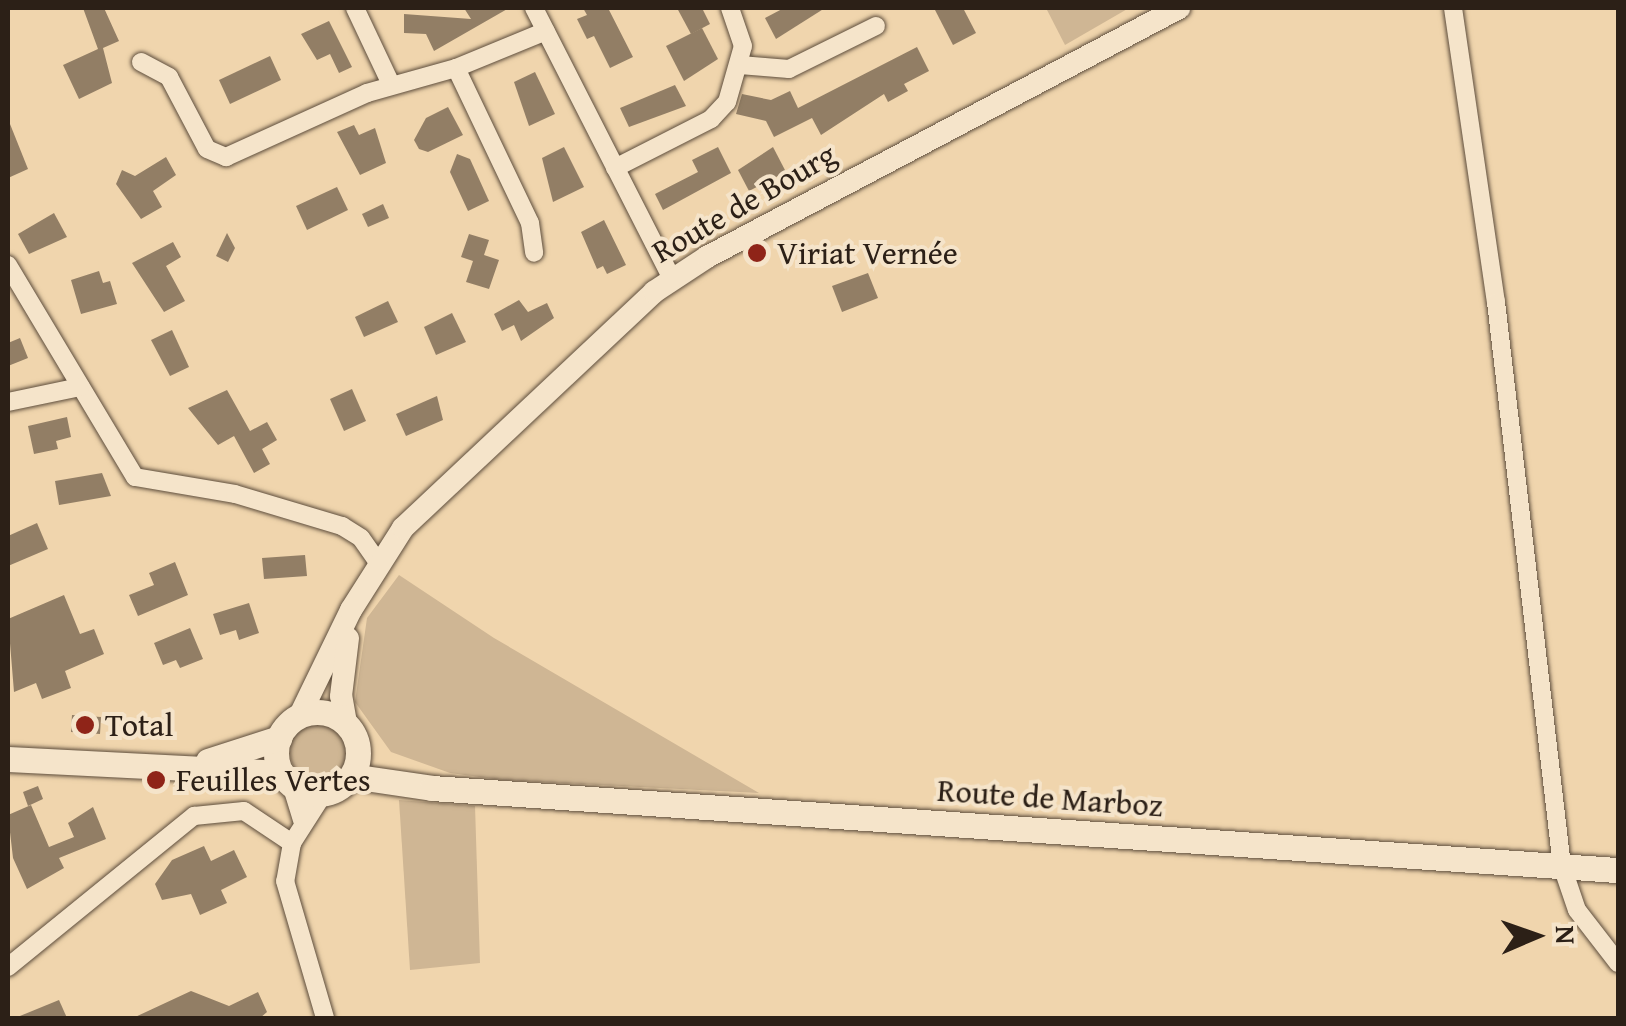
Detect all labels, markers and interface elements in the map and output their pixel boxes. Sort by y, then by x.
street label: Route de Bourg [645,135,843,271]
place label: Viriat Vernée [777,234,958,272]
marker: Viriat Vernée [746,242,768,264]
place label: Total [105,706,173,744]
marker: Total [74,714,96,736]
place label: Feuilles Vertes [176,761,371,799]
marker: Feuilles Vertes [145,769,167,791]
street label: Route de Marboz [936,771,1164,825]
north arrow [1486,886,1586,986]
text: N [1546,925,1587,945]

